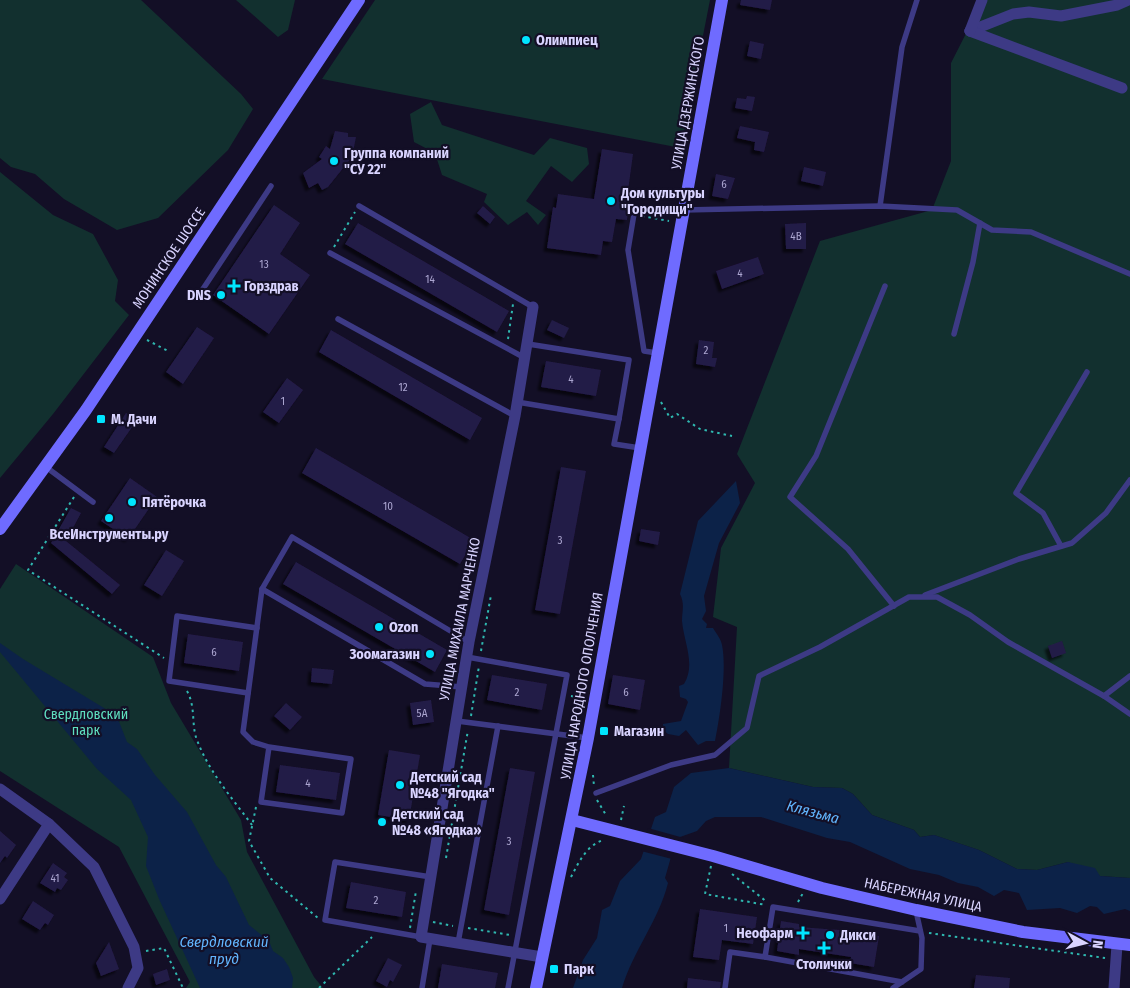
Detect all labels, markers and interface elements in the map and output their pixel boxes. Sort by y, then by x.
place label: Олимпиец [536,32,598,49]
marker: Олимпиец [520,34,532,46]
street label: УЛИЦА ДЗЕРЖИНСКОГО [668,35,708,172]
place label: Группа компаний "СУ 22" [344,145,449,178]
marker: Группа компаний "СУ 22" [328,155,340,167]
house number: 6 [721,178,727,191]
place label: Дом культуры "Городищи" [620,185,705,218]
marker: Дом культуры "Городищи" [605,195,617,207]
street label: МОНИНСКОЕ ШОССЕ [129,204,209,312]
house number: 4В [790,230,802,243]
house number: 13 [259,258,269,271]
house number: 4 [737,267,743,280]
house number: 14 [425,273,435,286]
place label: Горздрав [244,278,299,295]
marker: Горздрав [228,280,240,292]
place label: DNS [187,287,211,304]
marker: DNS [215,289,227,301]
house number: 2 [704,344,709,357]
house number: 4 [568,373,574,386]
house number: 12 [398,381,408,394]
house number: 1 [281,395,285,408]
place label: М. Дачи [111,411,157,428]
marker: М. Дачи [95,413,107,425]
place label: Пятёрочка [142,494,206,511]
marker: Пятёрочка [126,496,138,508]
house number: 10 [383,500,393,513]
marker: ВсеИнструменты.ру [103,512,115,524]
place label: ВсеИнструменты.ру [50,526,169,543]
house number: 3 [558,534,563,547]
street label: УЛИЦА МИХАИЛА МАРЧЕНКО [436,536,484,703]
street label: УЛИЦА НАРОДНОГО ОПОЛЧЕНИЯ [557,591,607,782]
place label: Ozon [389,619,418,636]
marker: Ozon [373,621,385,633]
house number: 6 [211,646,217,659]
place label: Зоомагазин [348,646,420,663]
marker: Зоомагазин [424,648,436,660]
house number: 2 [515,686,520,699]
house number: 6 [623,686,629,699]
park label: Свердловский парк [44,706,128,739]
house number: 5А [417,707,428,720]
place label: Магазин [614,723,664,740]
marker: Магазин [598,725,610,737]
place label: Детский сад №48 "Ягодка" [409,769,495,802]
house number: 4 [305,777,311,790]
marker: Детский сад №48 "Ягодка" [394,779,406,791]
water label: Клязьма [785,796,841,828]
place label: Детский сад №48 «Ягодка» [391,806,481,839]
marker: Детский сад №48 «Ягодка» [376,816,388,828]
house number: 3 [507,835,512,848]
house number: 41 [50,872,60,885]
street label: НАБЕРЕЖНАЯ УЛИЦА [863,874,984,916]
house number: 2 [374,894,379,907]
north arrow [1060,918,1110,968]
house number: 1 [724,922,728,935]
place label: Неофарм [736,925,793,942]
marker: Неофарм [797,927,809,939]
place label: Дикси [839,927,876,944]
marker: Дикси [824,929,836,941]
water label: Свердловский пруд [179,933,269,968]
text: N [1088,939,1106,950]
marker: Столички [818,942,830,954]
place label: Столички [796,956,852,973]
place label: Парк [564,961,595,978]
marker: Парк [548,963,560,975]

